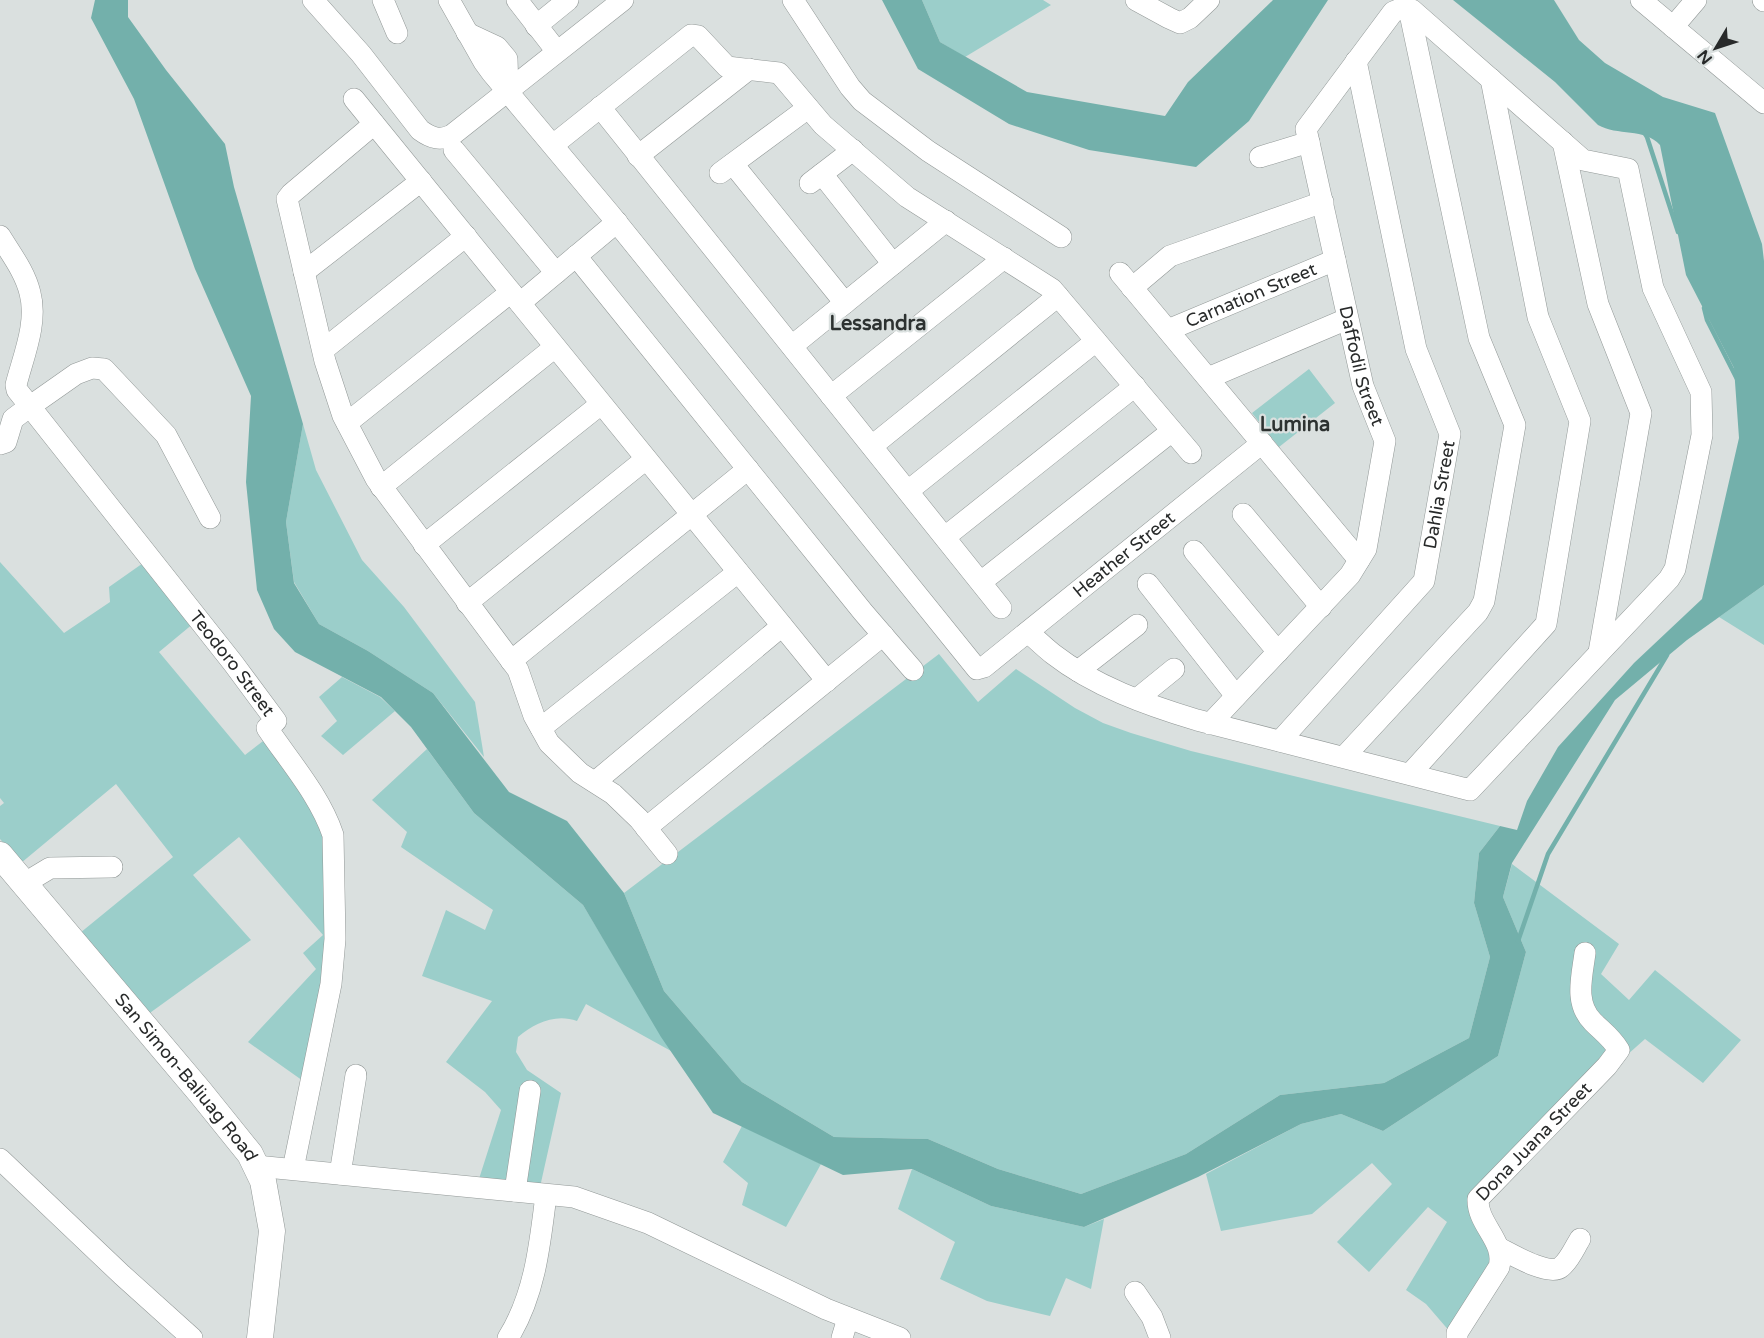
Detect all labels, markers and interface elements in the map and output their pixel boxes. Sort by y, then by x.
north arrow [1686,18,1746,78]
text: N [1693,46,1717,68]
street label: Carnation Street [1182,258,1320,332]
street label: Daffodil Street [1334,303,1389,429]
district label: Lessandra [830,312,926,336]
district label: Lumina [1260,413,1330,437]
street label: Dahlia Street [1419,439,1460,551]
street label: Heather Street [1068,507,1179,602]
street label: Teodoro Street [185,606,280,721]
street label: San Simon-Baliuag Road [110,988,263,1164]
street label: Dona Juana Street [1471,1078,1596,1206]

